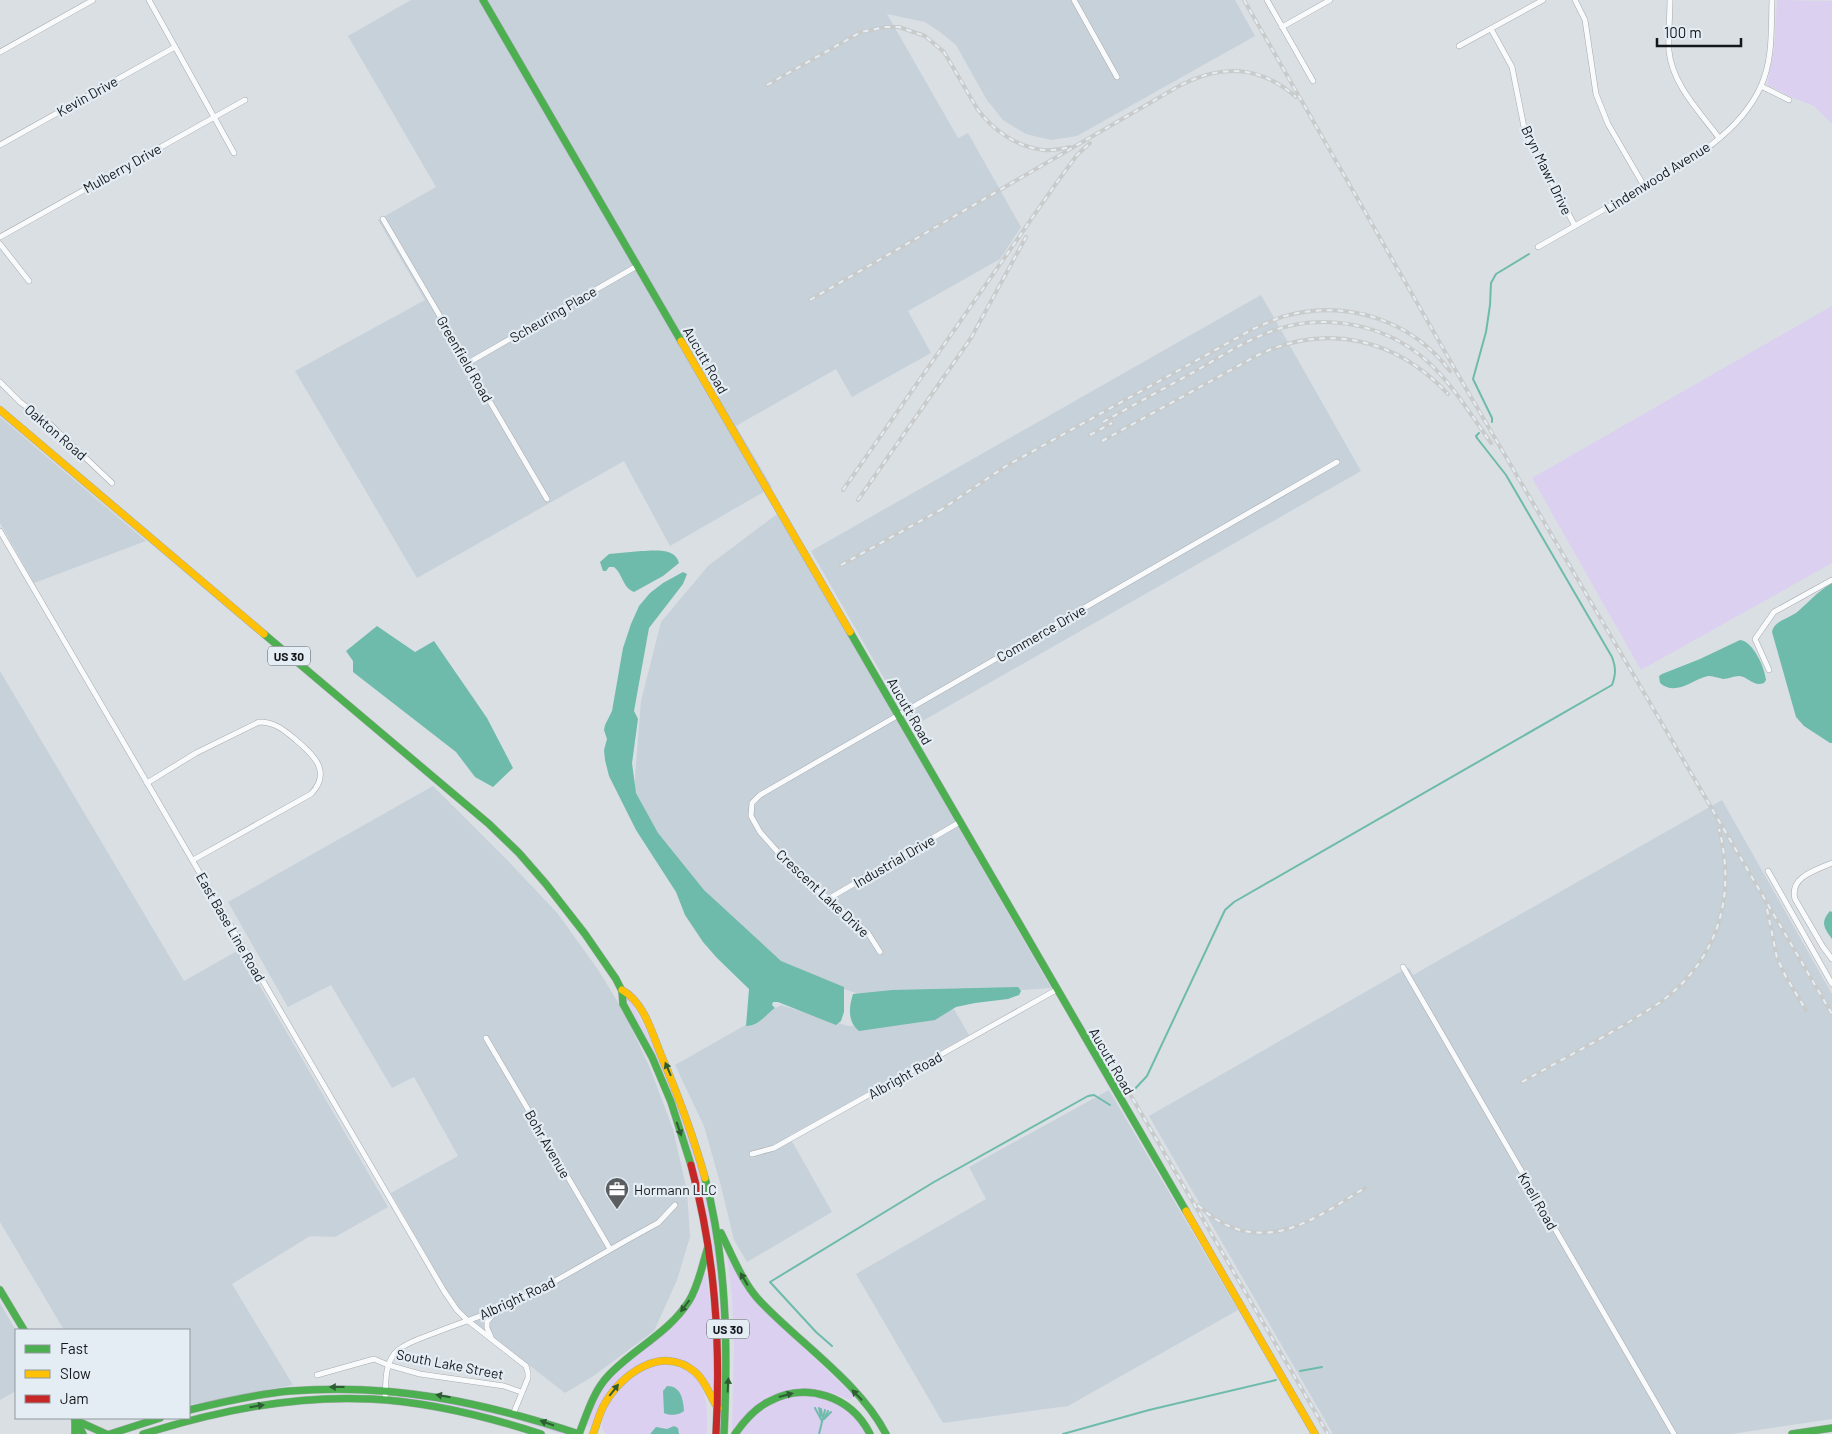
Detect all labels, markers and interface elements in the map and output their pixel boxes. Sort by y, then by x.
scale bar [1657,15,1741,47]
text: 100 m [1664,23,1702,41]
street label: Kevin Drive [53,72,121,120]
street label: Bryn Mawr Drive [1518,123,1576,217]
street label: Lindenwood Avenue [1601,138,1713,216]
street label: Mulberry Drive [80,140,164,196]
street label: Scheuring Place [506,282,600,346]
street label: Greenfield Road [433,313,497,405]
street label: Aucutt Road [680,323,732,397]
street label: Oakton Road [22,400,90,464]
street label: Commerce Drive [993,601,1089,665]
road number: US 30 [268,646,310,666]
street label: Aucutt Road [884,674,936,748]
street label: Industrial Drive [850,831,938,891]
street label: Crescent Lake Drive [773,846,873,940]
street label: East Base Line Road [193,869,269,985]
street label: Aucutt Road [1086,1024,1138,1098]
street label: Albright Road [865,1048,945,1102]
one-way arrow [664,1061,672,1076]
street label: Bohr Avenue [522,1107,574,1181]
one-way arrow [676,1121,684,1136]
street label: Knell Road [1515,1169,1561,1233]
office icon: Hormann LLC [604,1176,630,1210]
place label: Hormann LLC [634,1181,717,1198]
one-way arrow [740,1272,749,1285]
street label: Albright Road [476,1273,558,1323]
one-way arrow [680,1299,690,1313]
road number: US 30 [707,1320,749,1338]
legend [15,1329,190,1419]
text: Fast [60,1339,88,1357]
street label: South Lake Street [395,1345,505,1383]
text: Slow [60,1364,91,1382]
one-way arrow [724,1377,732,1393]
one-way arrow [328,1383,344,1391]
one-way arrow [609,1384,620,1397]
text: Jam [60,1389,89,1407]
one-way arrow [852,1389,864,1401]
one-way arrow [778,1390,793,1398]
one-way arrow [434,1392,450,1400]
one-way arrow [250,1402,266,1410]
one-way arrow [539,1418,554,1426]

